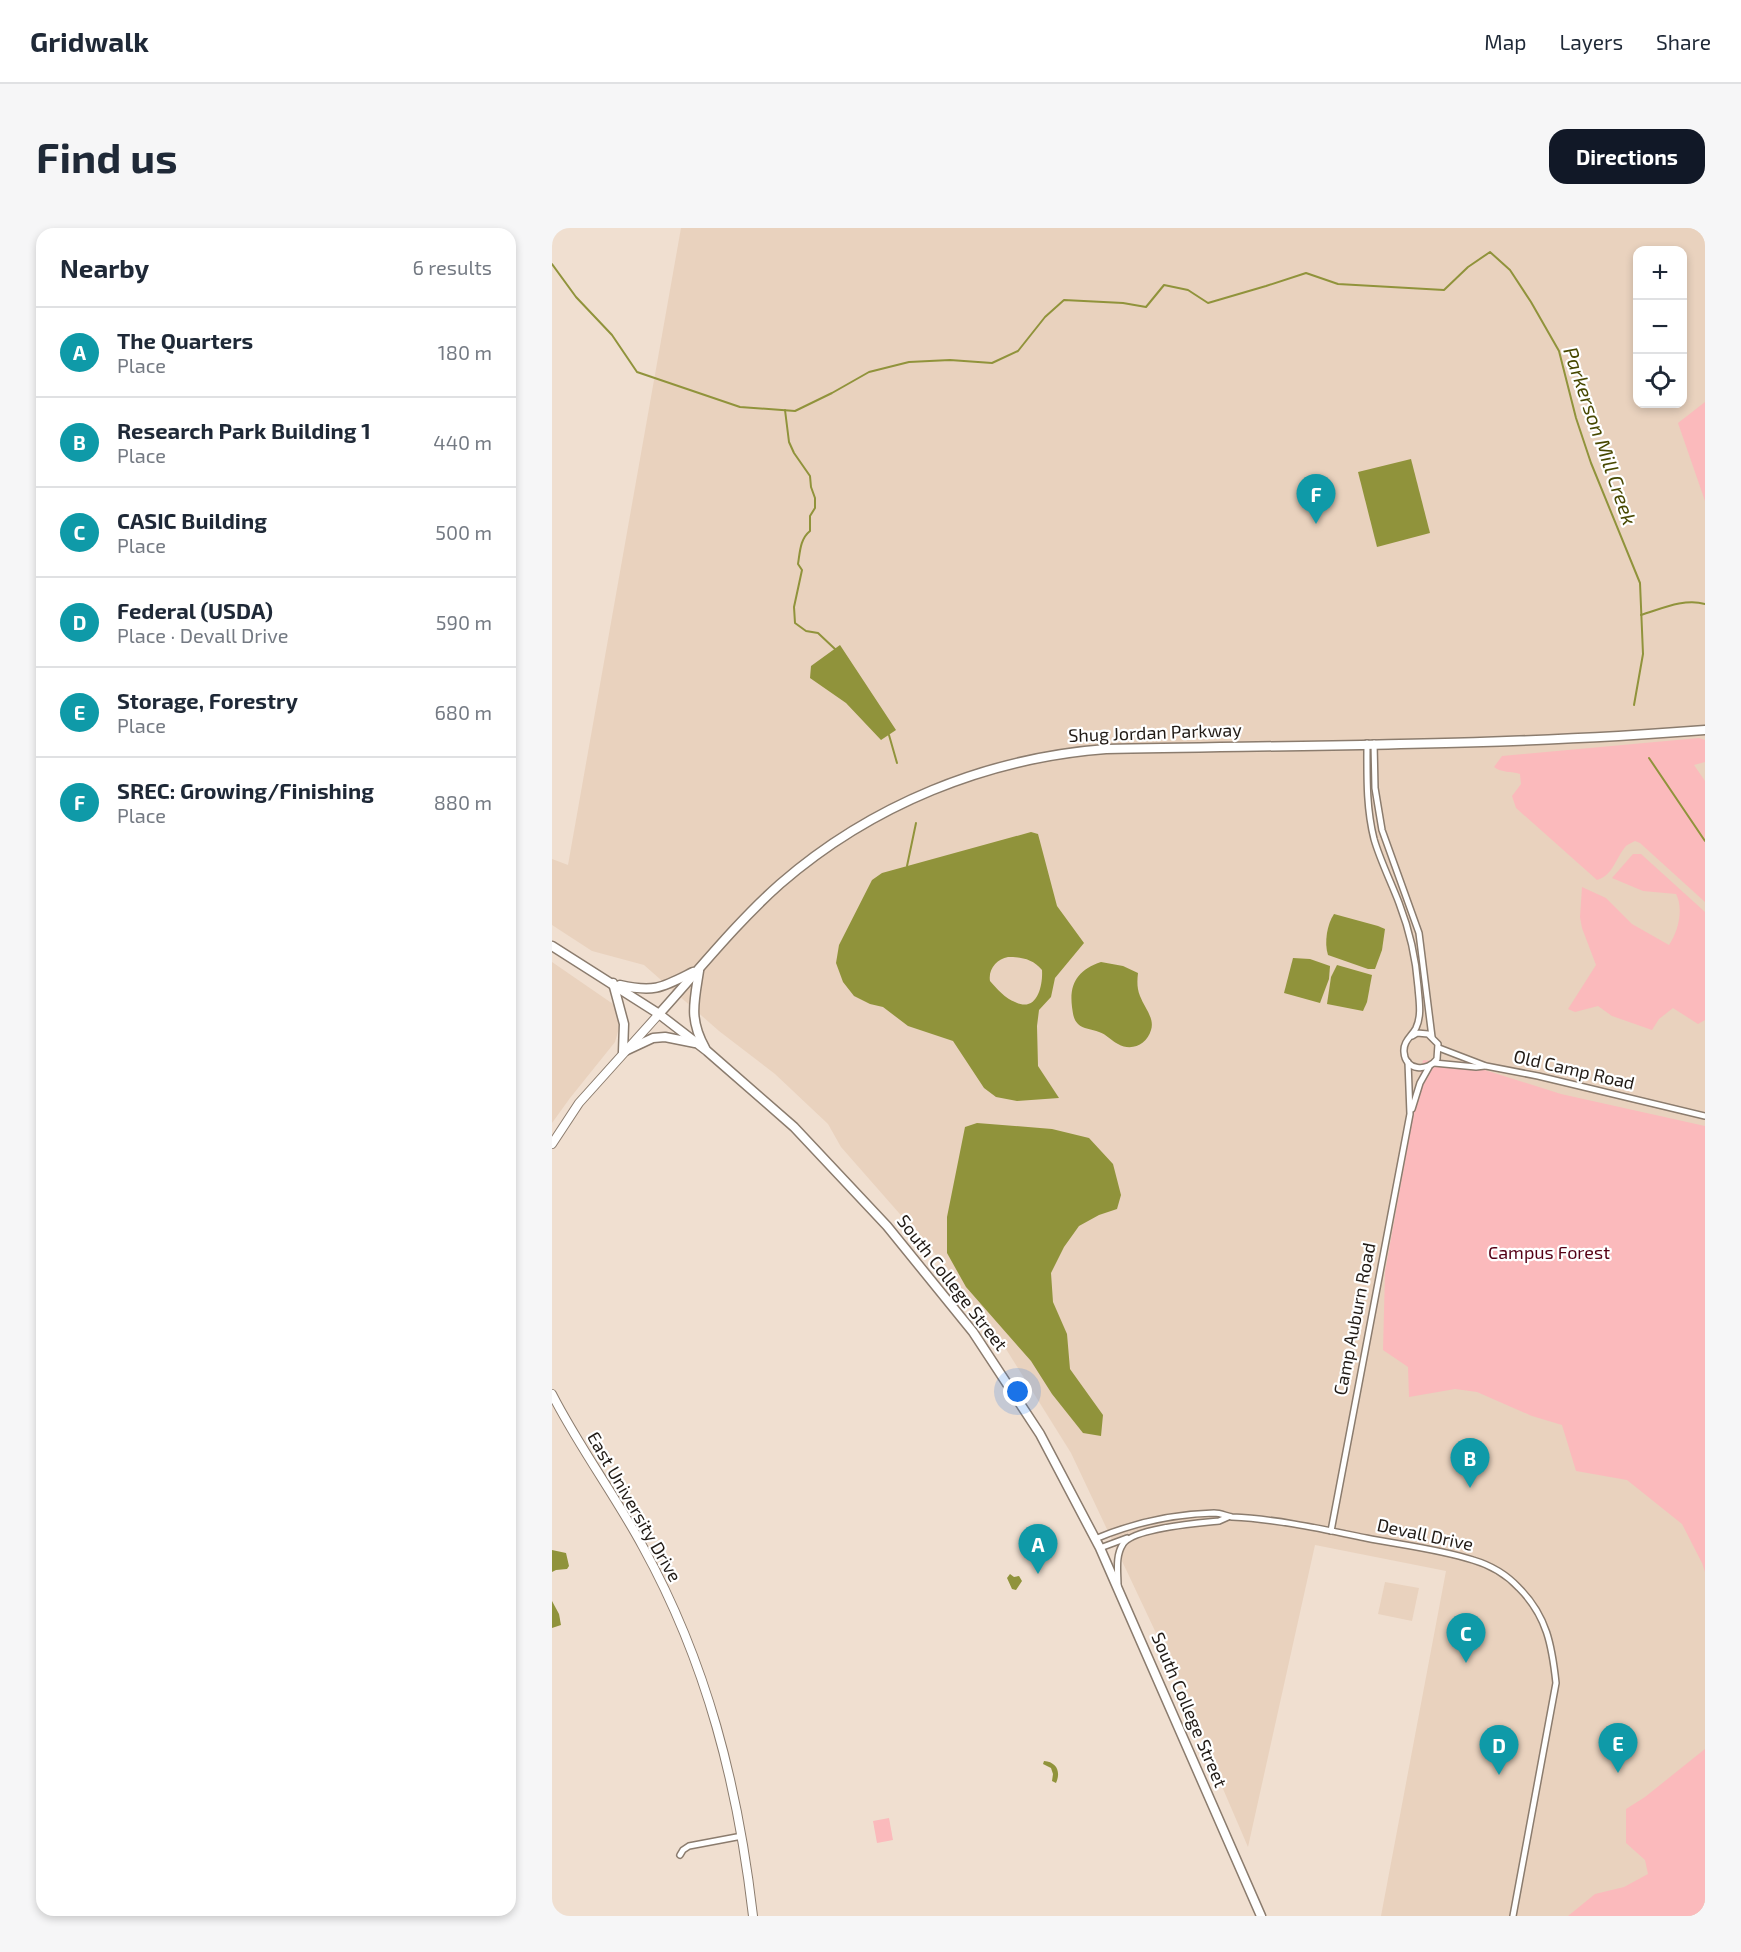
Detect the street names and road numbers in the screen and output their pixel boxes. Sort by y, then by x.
street label: Shug Jordan Parkway [1068,718,1243,746]
street label: Old Camp Road [1512,1044,1637,1094]
street label: South College Street [893,1210,1013,1355]
street label: Camp Auburn Road [1328,1241,1380,1397]
street label: East University Drive [583,1428,687,1585]
street label: Devall Drive [1375,1513,1475,1555]
street label: South College Street [1147,1629,1233,1791]

